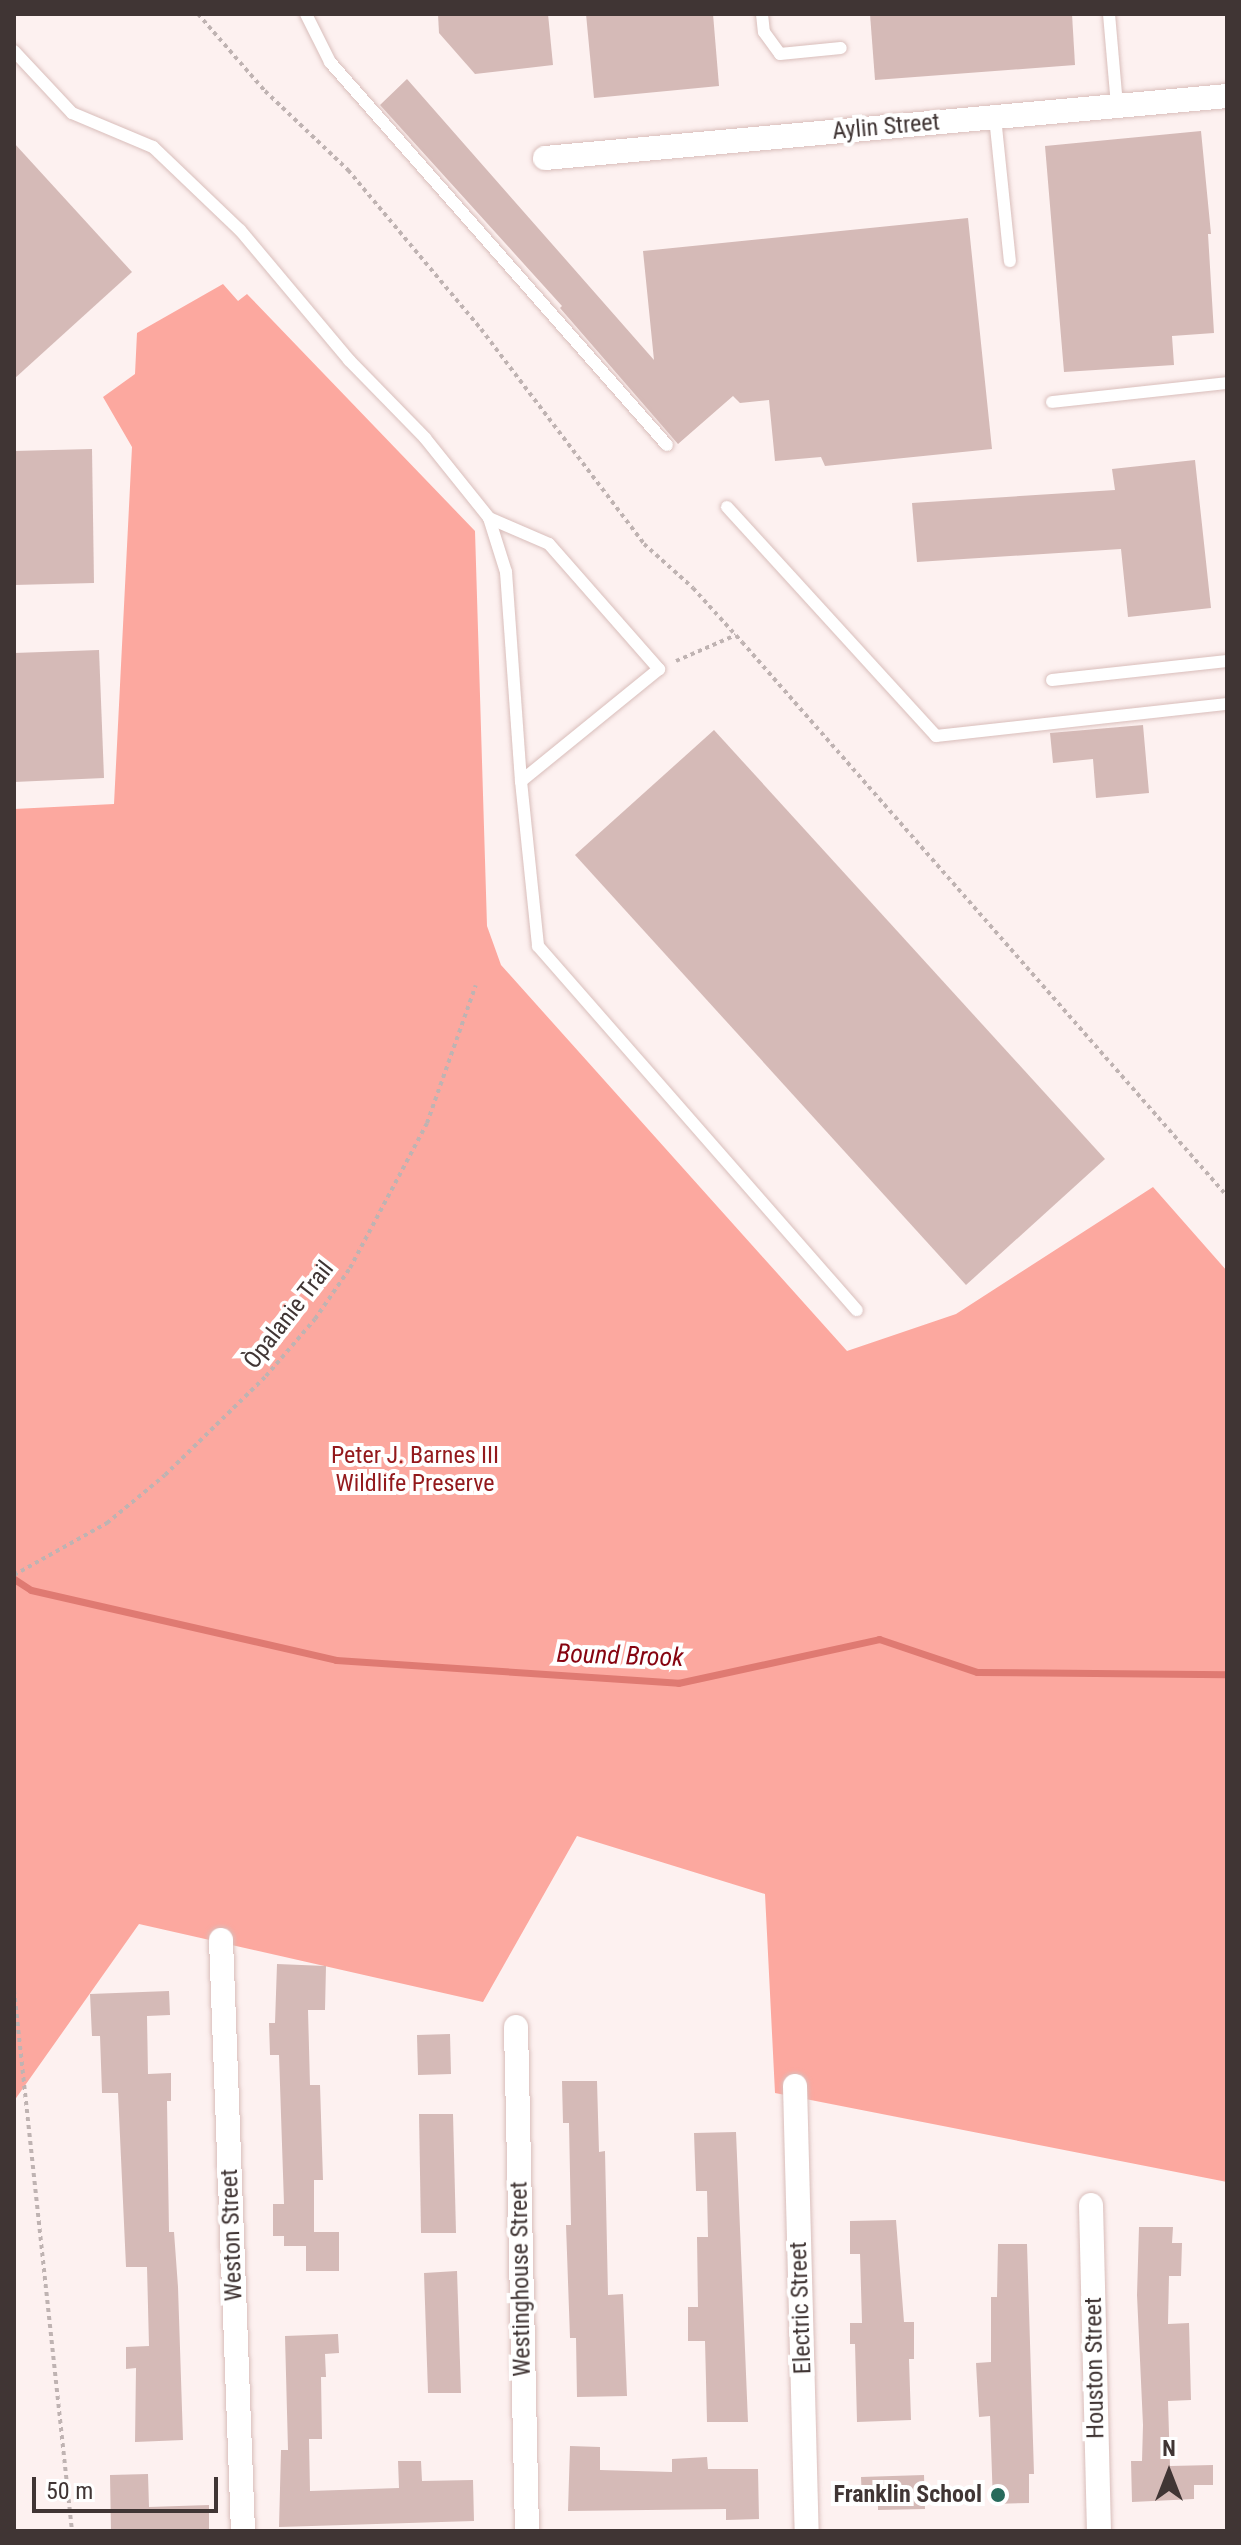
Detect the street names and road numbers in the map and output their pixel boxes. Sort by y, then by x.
street label: Aylin Street [831,108,941,146]
street label: Òpalanie Trail [238,1255,340,1375]
street label: Weston Street [215,2168,249,2302]
street label: Westinghouse Street [505,2181,537,2377]
street label: Electric Street [784,2241,818,2375]
street label: Houston Street [1079,2297,1111,2439]

